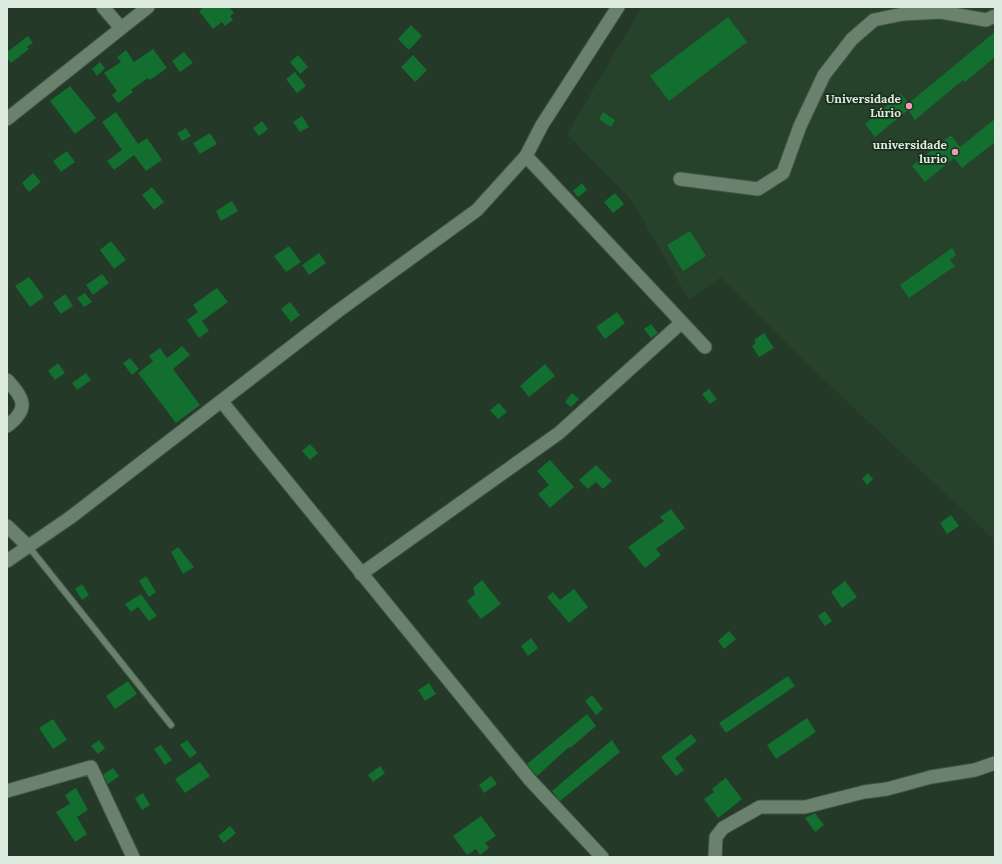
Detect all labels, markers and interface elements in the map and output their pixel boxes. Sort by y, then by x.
place label: Universidade Lúrio [825,91,902,120]
marker: Universidade Lúrio [904,101,914,111]
place label: universidade lurio [873,137,948,166]
marker: universidade lurio [950,147,960,157]

